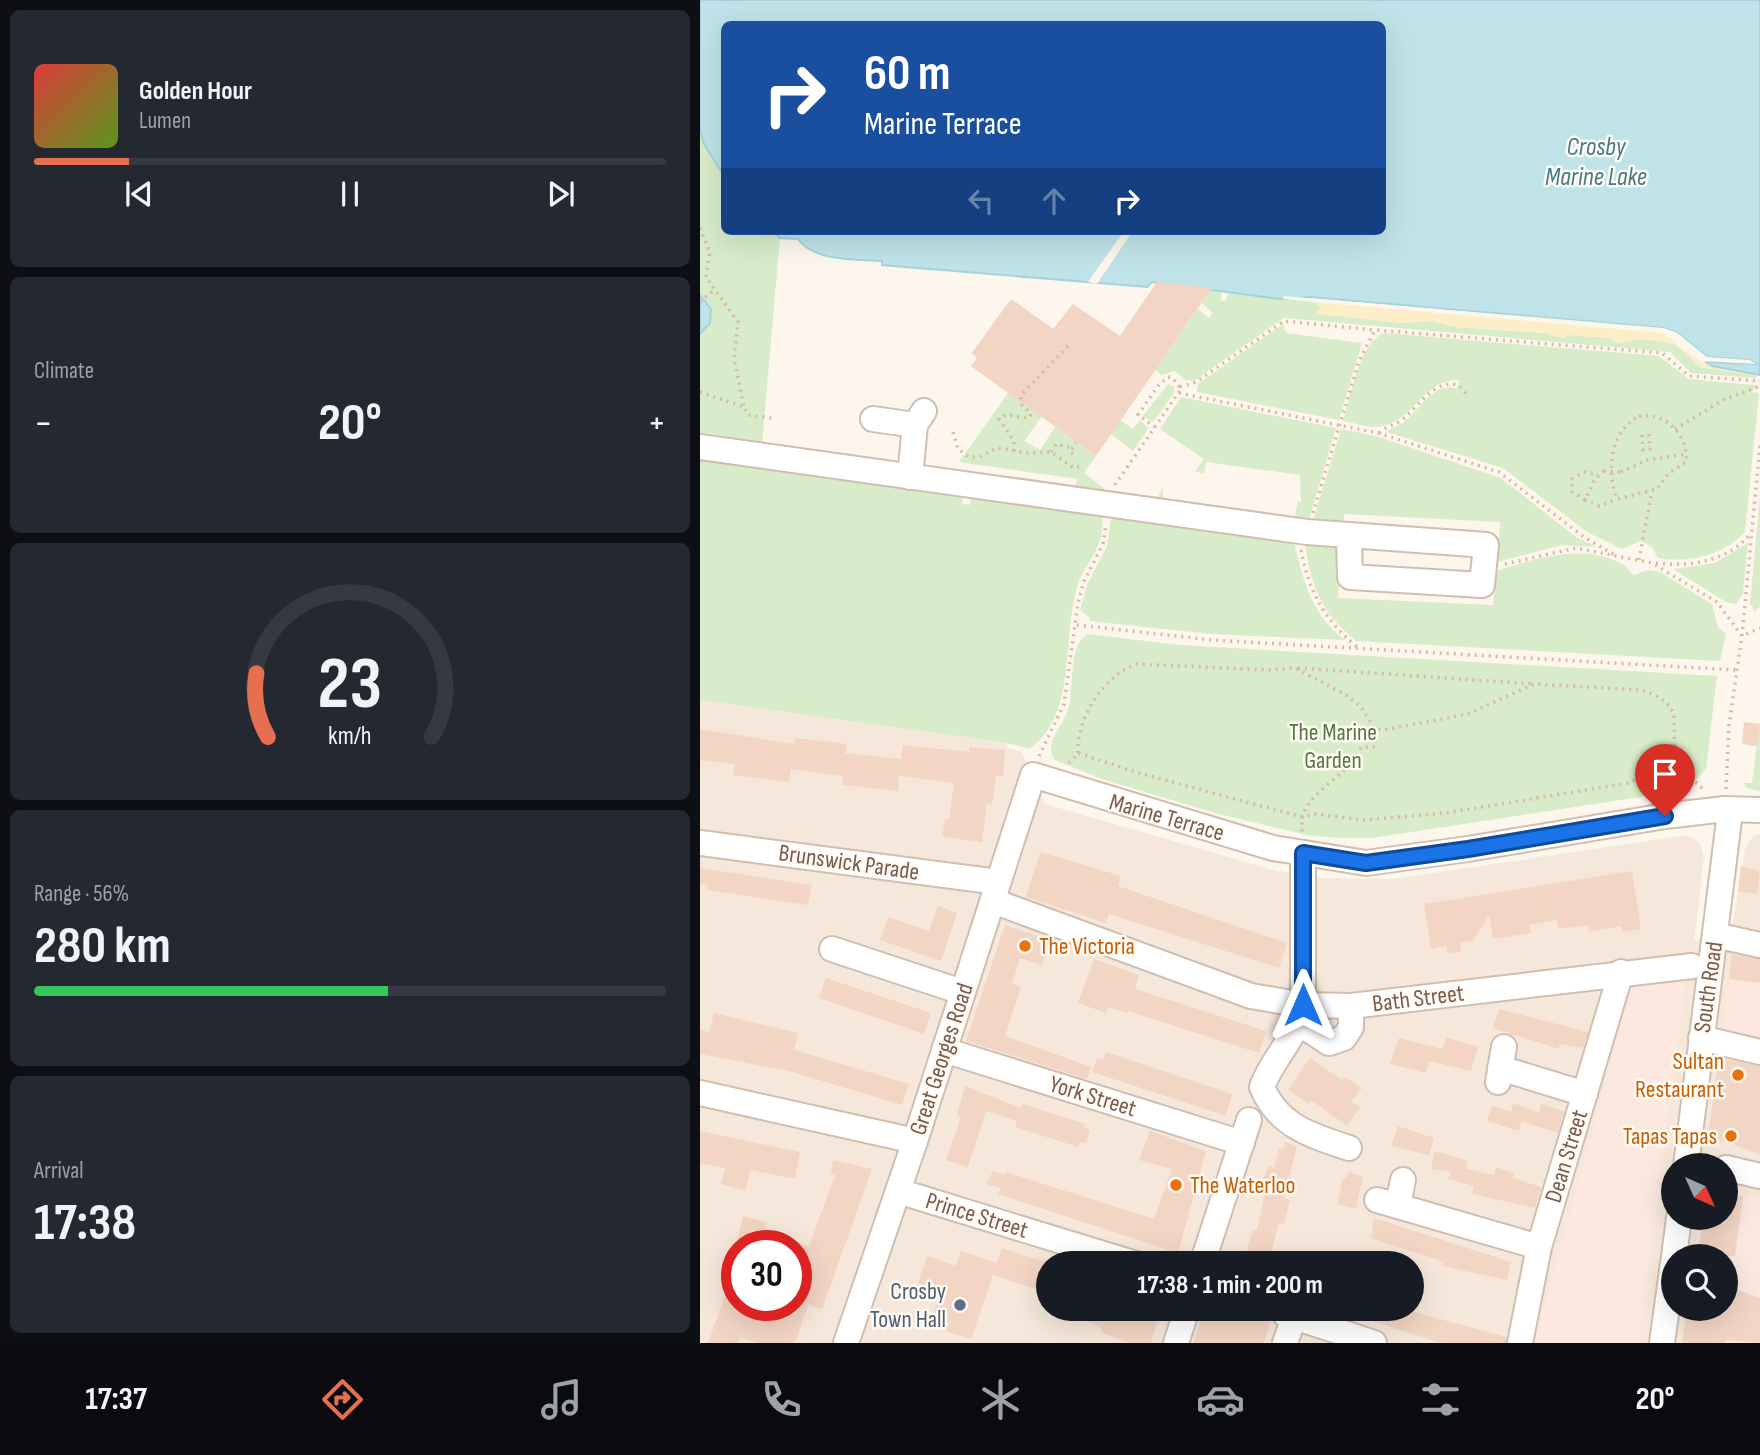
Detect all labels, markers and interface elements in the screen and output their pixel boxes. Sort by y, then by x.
text: 60 m [864,45,951,104]
icon: right [749,49,840,140]
text: Golden Hour [139,76,252,107]
text: Marine Terrace [864,105,1022,144]
text: Lumen [139,107,191,135]
water label: Crosby Marine Lake [1545,132,1647,193]
icon: previous [120,175,158,213]
icon: pause [331,175,369,213]
icon: next [542,175,580,213]
icon: left [962,182,1000,220]
icon: ahead [1035,182,1073,220]
icon: right [1108,182,1146,220]
text: Climate [34,357,94,385]
text: 20° [318,392,382,455]
text: − [34,401,53,446]
text: + [647,401,666,446]
text: 23 [318,642,382,730]
park label: The Marine Garden [1289,718,1377,775]
text: km/h [328,721,372,752]
pin [1635,744,1695,816]
icon: arrive [1646,755,1684,793]
street label: Marine Terrace [1106,787,1228,848]
street label: Brunswick Parade [777,838,921,887]
text: Range · 56% [34,880,129,908]
text: 280 km [34,915,171,978]
place label: The Victoria [1039,932,1135,961]
marker: The Victoria [1017,938,1033,954]
street label: South Road [1688,940,1729,1034]
position arrow [1266,968,1340,1042]
street label: Bath Street [1371,978,1466,1018]
street label: Great Georges Road [903,980,980,1139]
place label: Sultan Restaurant [1635,1047,1724,1104]
marker: Sultan Restaurant [1730,1067,1746,1083]
street label: York Street [1046,1070,1140,1123]
street label: Dean Street [1539,1106,1594,1206]
place label: Tapas Tapas [1623,1122,1717,1151]
marker: Tapas Tapas [1723,1128,1739,1144]
north arrow [1661,1153,1738,1230]
map controls [1661,1153,1738,1321]
text: Arrival [34,1157,83,1185]
place label: The Waterloo [1190,1171,1296,1200]
marker: The Waterloo [1168,1177,1184,1193]
street label: Prince Street [922,1186,1031,1245]
text: 17:38 [34,1192,136,1255]
speed limit sign: 30 [721,1230,812,1321]
button: search [1661,1244,1738,1321]
text: 17:38 · 1 min · 200 m [1137,1270,1323,1301]
place label: Crosby Town Hall [870,1277,946,1334]
marker: Crosby Town Hall [952,1297,968,1313]
icon: directions [318,1375,367,1424]
icon: music [537,1375,586,1424]
icon: phone [757,1375,806,1424]
icon: climate [976,1375,1025,1424]
icon: car [1196,1375,1245,1424]
icon: filters [1416,1375,1465,1424]
text: 17:37 [85,1380,147,1419]
text: 20° [1635,1380,1675,1419]

